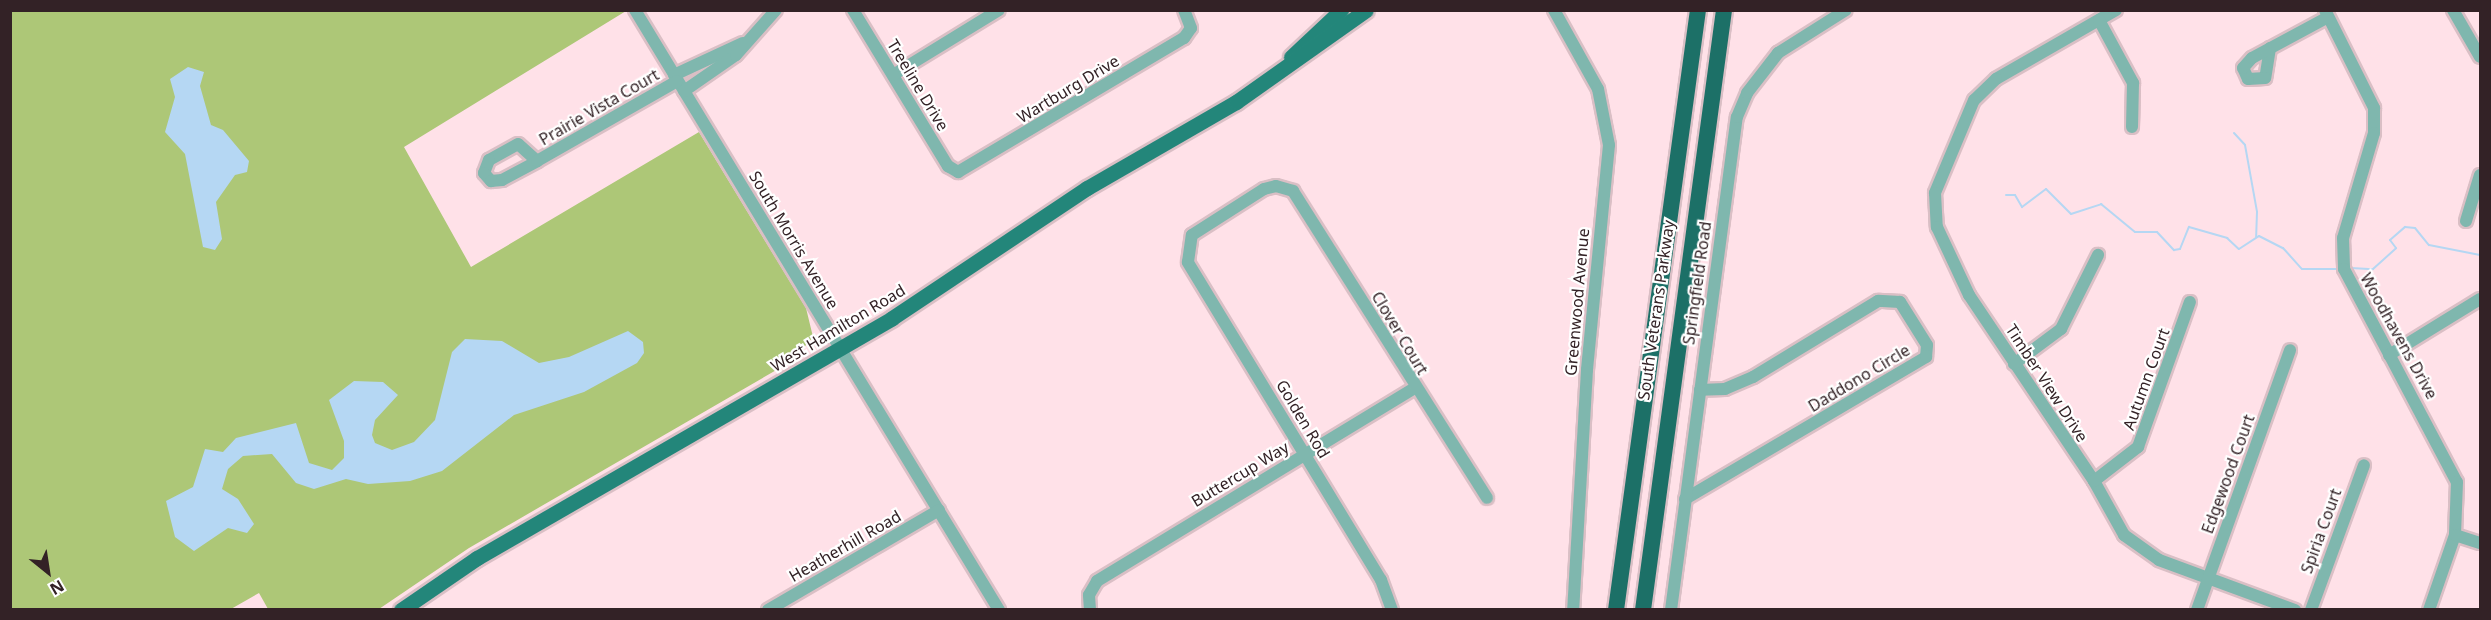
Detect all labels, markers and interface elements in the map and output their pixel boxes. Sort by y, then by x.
street label: Treeline Drive [883,36,953,134]
street label: Wartburg Drive [1013,51,1123,127]
street label: Prairie Vista Court [536,65,662,149]
street label: South Morris Avenue [745,167,843,313]
street label: South Veterans Parkway [1634,219,1678,401]
street label: Springfield Road [1679,220,1715,346]
street label: Greenwood Avenue [1561,227,1593,377]
street label: Woodhavens Drive [2356,270,2442,402]
street label: West Hamilton Road [767,280,909,376]
street label: Clover Court [1368,288,1432,378]
street label: Timber View Drive [2002,321,2092,445]
street label: Autumn Court [2119,326,2173,432]
street label: Daddono Circle [1805,340,1913,416]
street label: Golden Rod [1272,376,1334,462]
street label: Edgewood Court [2198,412,2258,536]
street label: Buttercup Way [1188,437,1292,511]
street label: Spiria Court [2297,486,2345,576]
street label: Heatherhill Road [786,506,904,586]
north arrow [18,542,78,602]
text: N [46,575,68,600]

